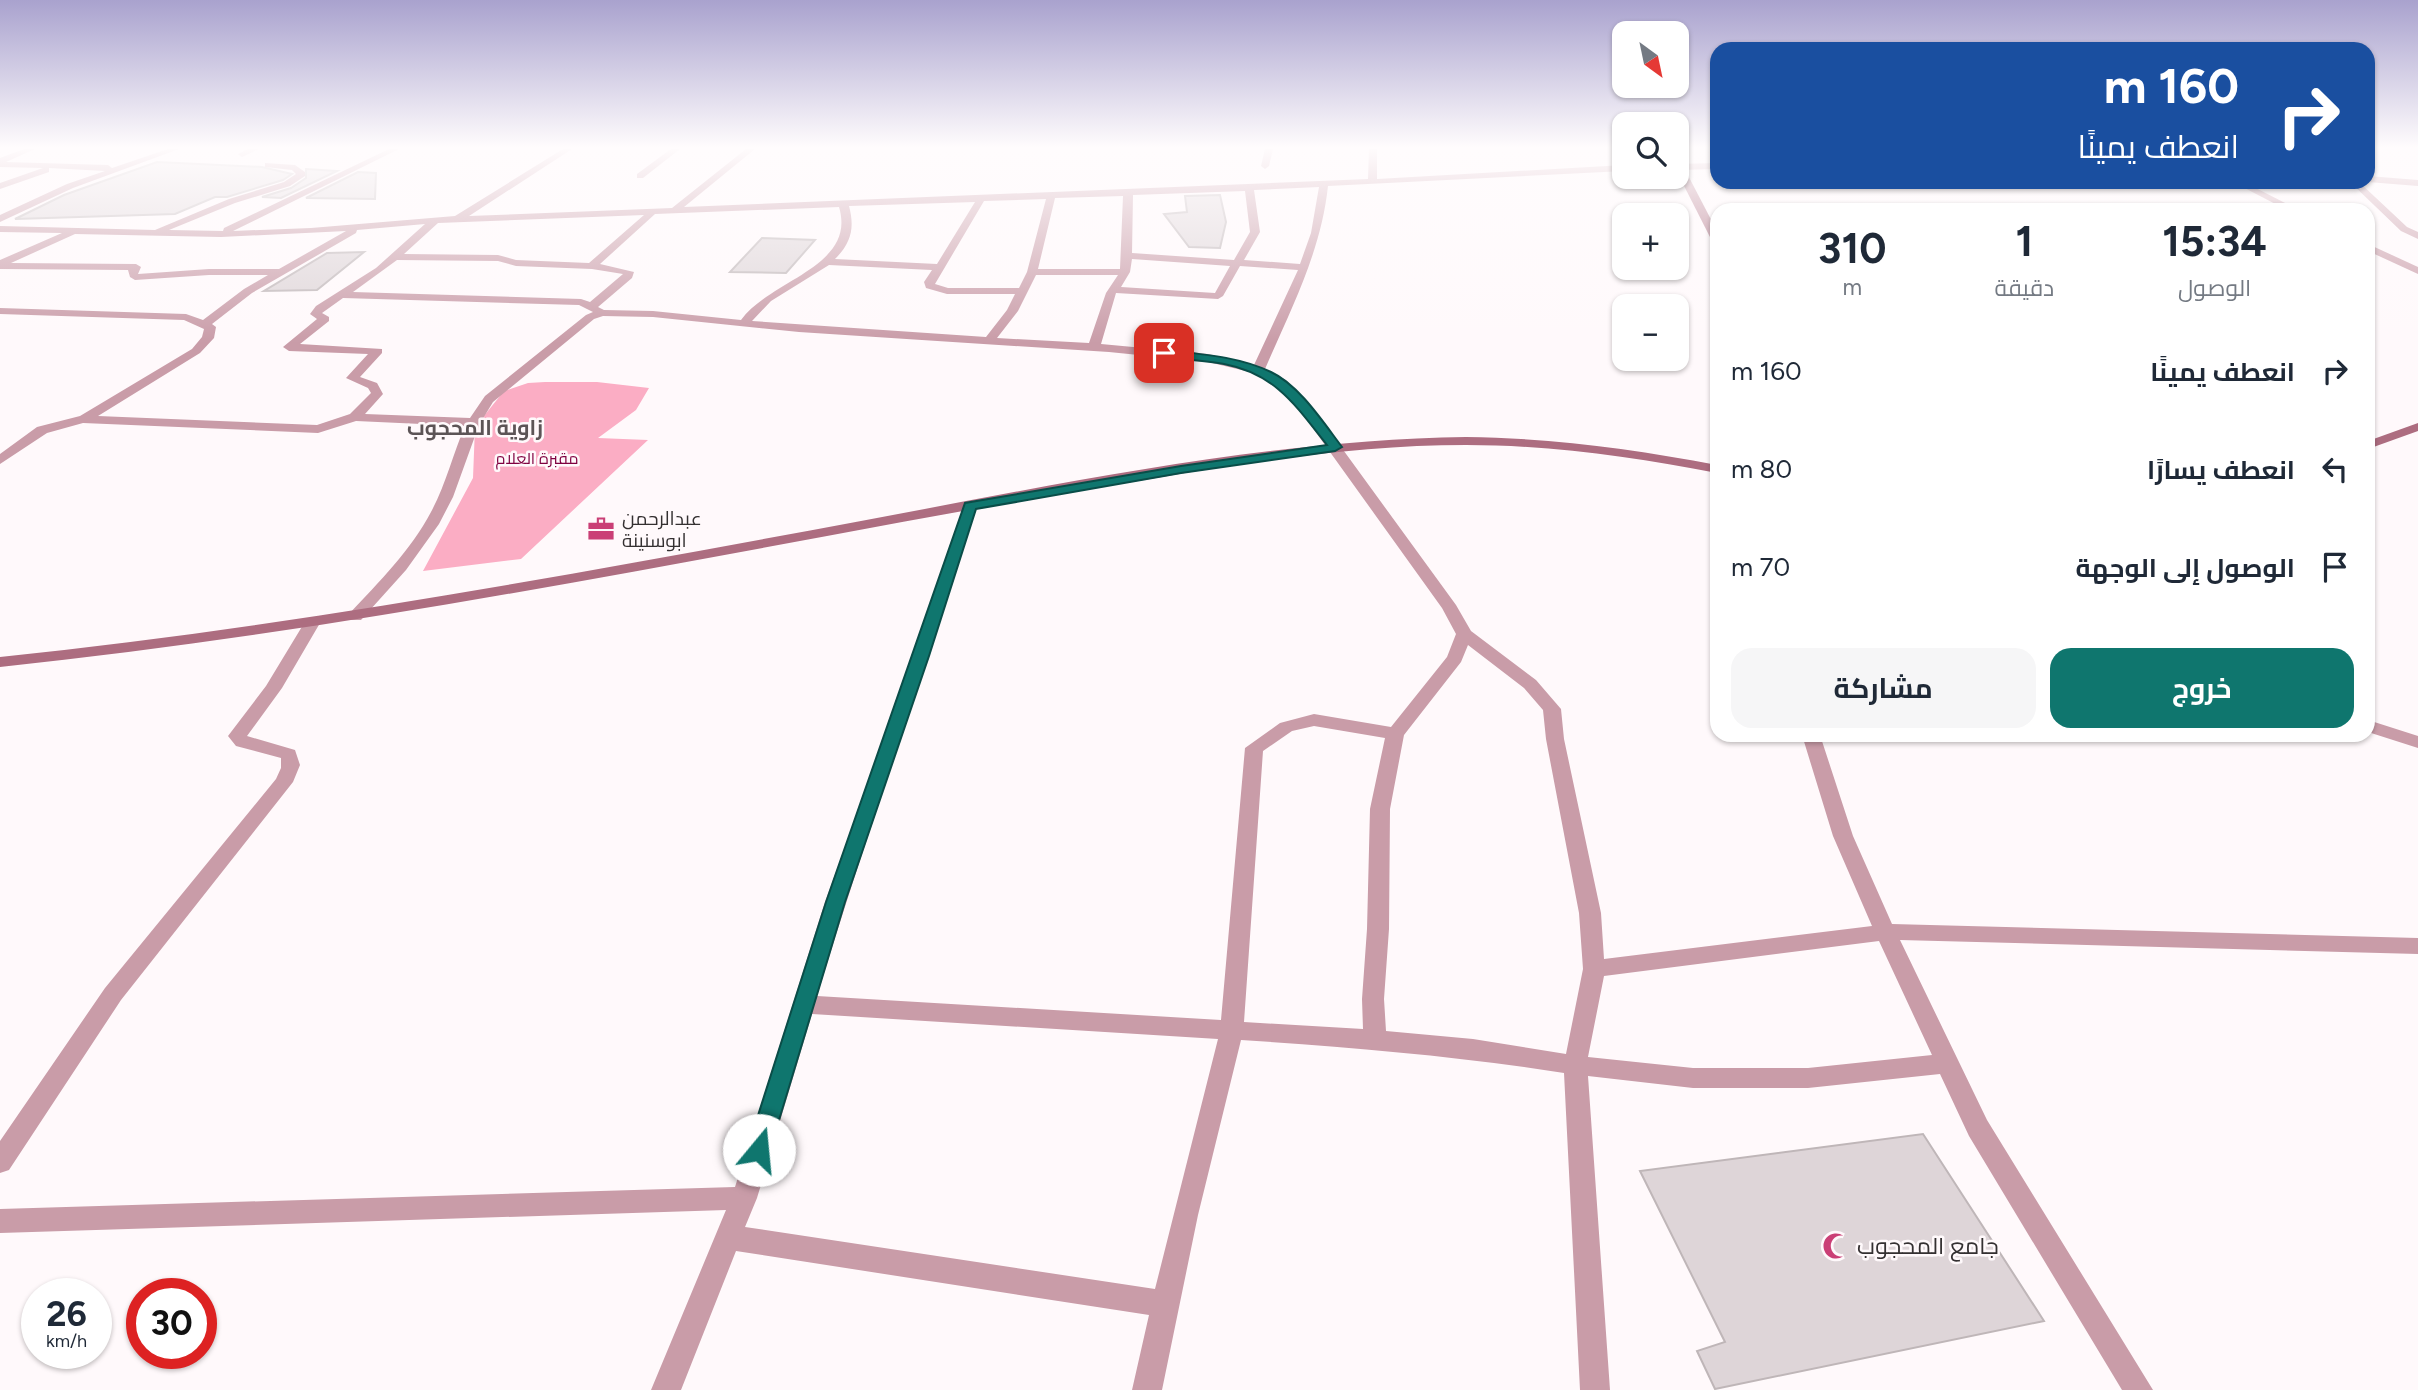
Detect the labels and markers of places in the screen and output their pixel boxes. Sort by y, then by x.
pin [1134,323,1194,383]
place label: عبدالرحمن ابوسنينة [622,507,702,552]
office icon: عبدالرحمن ابوسنينة [586,514,616,544]
mosque icon: جامع المحجوب [1821,1231,1851,1261]
place label: جامع المحجوب [1857,1232,1999,1262]

